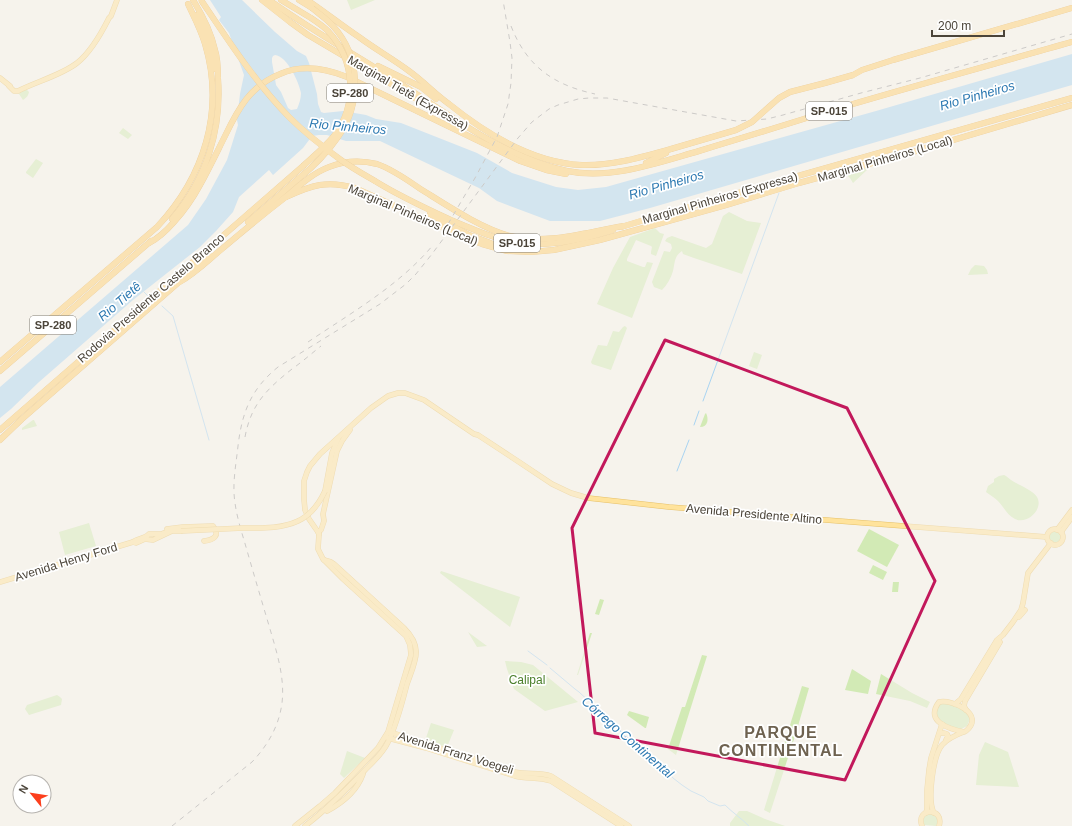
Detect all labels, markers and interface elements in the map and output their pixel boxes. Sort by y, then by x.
scale bar [932,12,1004,38]
text: 200 m [938,19,971,33]
street label: Marginal Tietê (Expressa) [345,53,471,133]
water label: Rio Pinheiros [938,77,1017,113]
road number: SP-280 [327,84,373,102]
road number: SP-015 [806,102,852,120]
water label: Rio Pinheiros [309,116,388,137]
street label: Marginal Pinheiros (Local) [816,133,954,185]
water label: Rio Pinheiros [627,166,706,202]
street label: Marginal Pinheiros (Expressa) [641,169,799,227]
street label: Marginal Pinheiros (Local) [346,181,480,249]
street label: Rodovia Presidente Castelo Branco [75,230,228,366]
road number: SP-015 [494,234,540,252]
water label: Rio Tietê [95,279,144,324]
road number: SP-280 [30,316,76,334]
street label: Avenida Presidente Altino [685,501,823,527]
street label: Avenida Henry Ford [13,540,119,584]
park label: Calipal [509,673,545,687]
water label: Córrego Continental [579,694,677,782]
district label: PARQUE CONTINENTAL [719,724,843,759]
street label: Avenida Franz Voegeli [397,729,515,777]
north arrow [12,774,52,814]
text: N [16,783,31,795]

